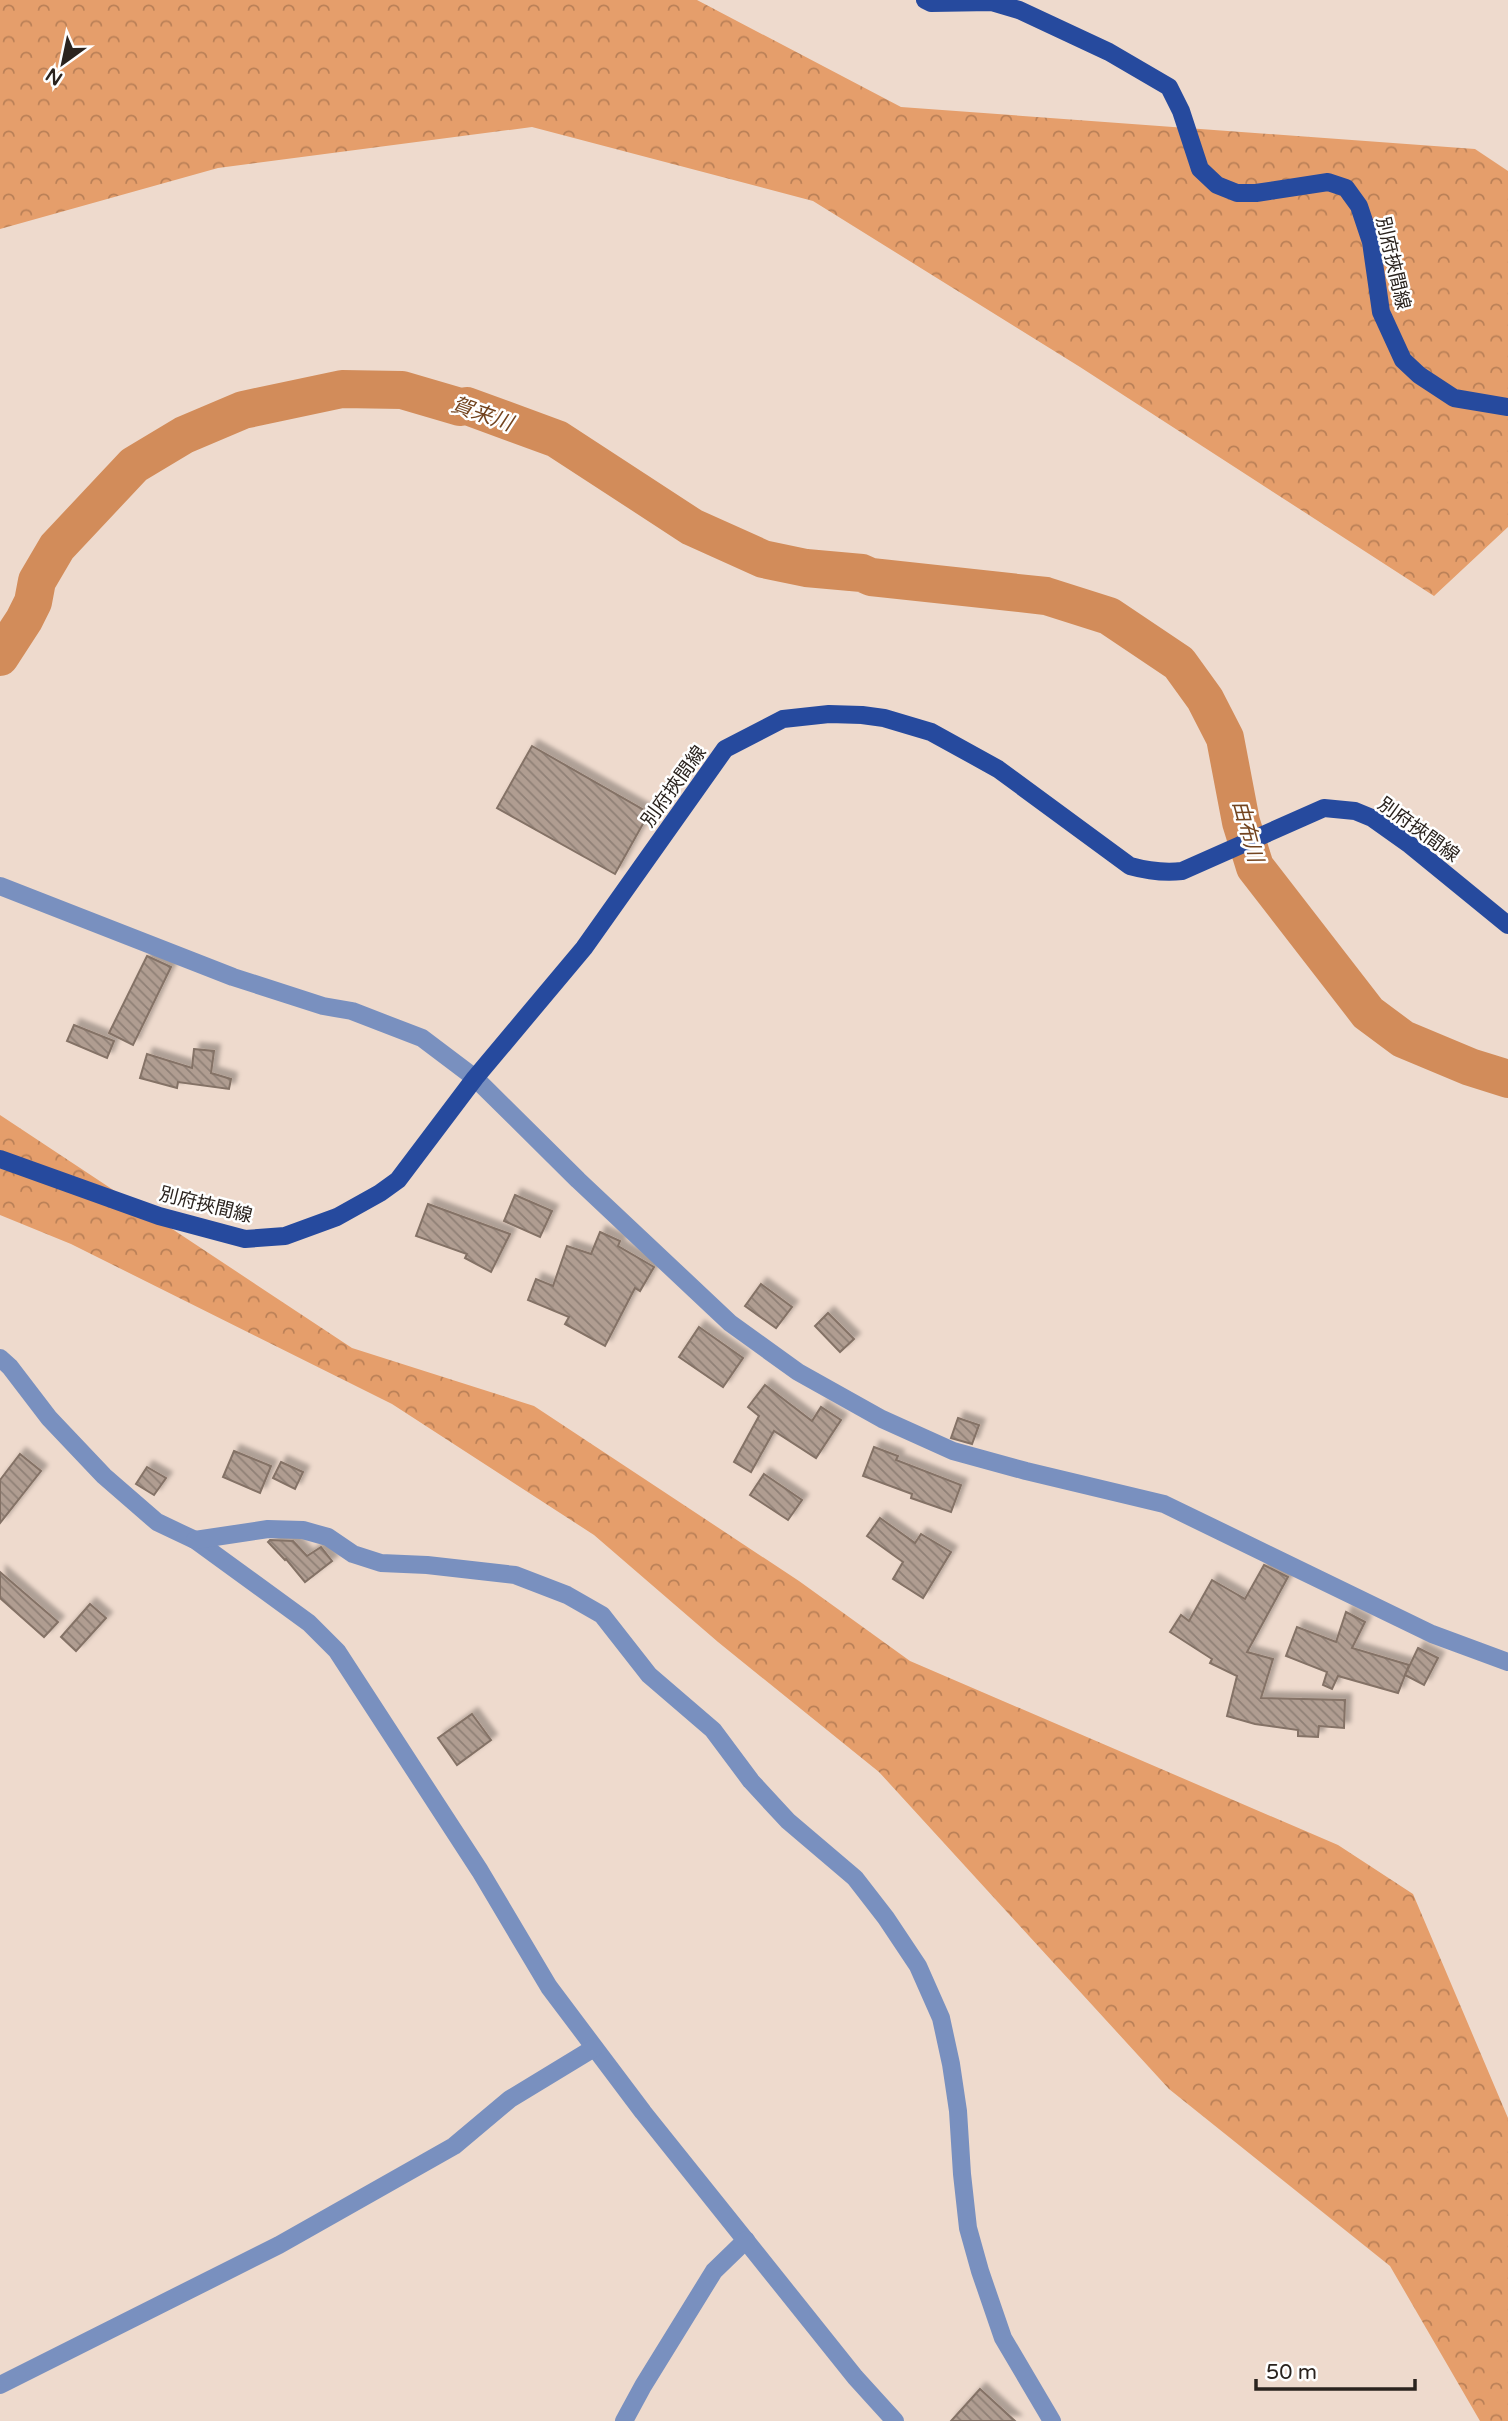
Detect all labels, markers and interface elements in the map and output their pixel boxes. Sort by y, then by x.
north arrow [28,28,98,98]
text: N [42,63,67,90]
street label: 別府挾間線 [1372,214,1414,312]
water label: 賀来川 [448,392,518,437]
street label: 別府挾間線 [637,742,711,831]
street label: 別府挾間線 [1374,793,1463,867]
water label: 由布川 [1227,797,1268,867]
street label: 別府挾間線 [157,1183,255,1227]
scale bar [1256,2348,1415,2392]
text: 50 m [1266,2360,1317,2385]

